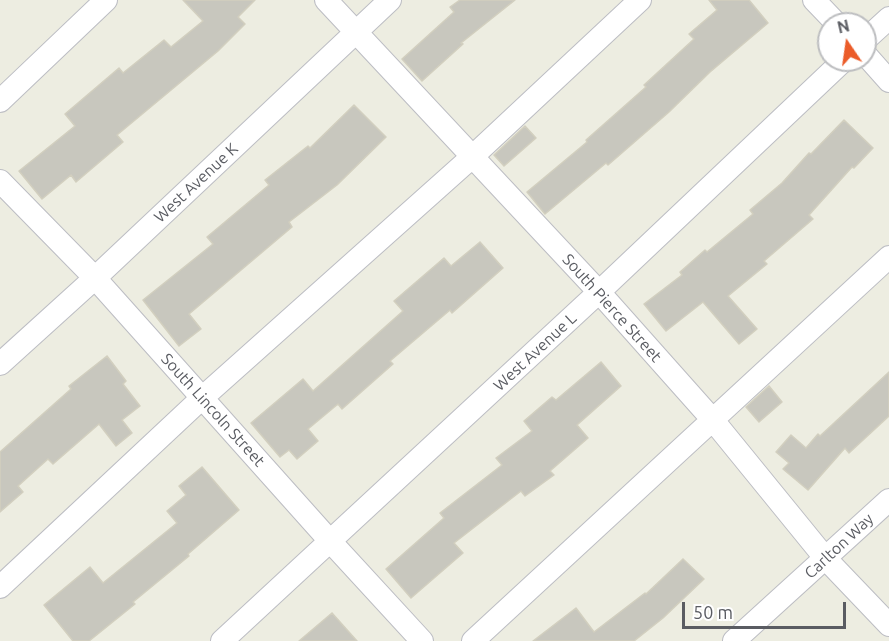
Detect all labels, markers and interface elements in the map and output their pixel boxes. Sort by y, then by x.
north arrow [817,12,877,72]
text: N [836,16,851,37]
street label: West Avenue K [150,139,242,227]
street label: South Pierce Street [558,250,666,366]
street label: West Avenue L [490,309,580,395]
street label: South Lincoln Street [157,349,269,471]
street label: Carlton Way [801,509,877,583]
scale bar [685,590,848,628]
text: 50 m [693,602,733,622]

